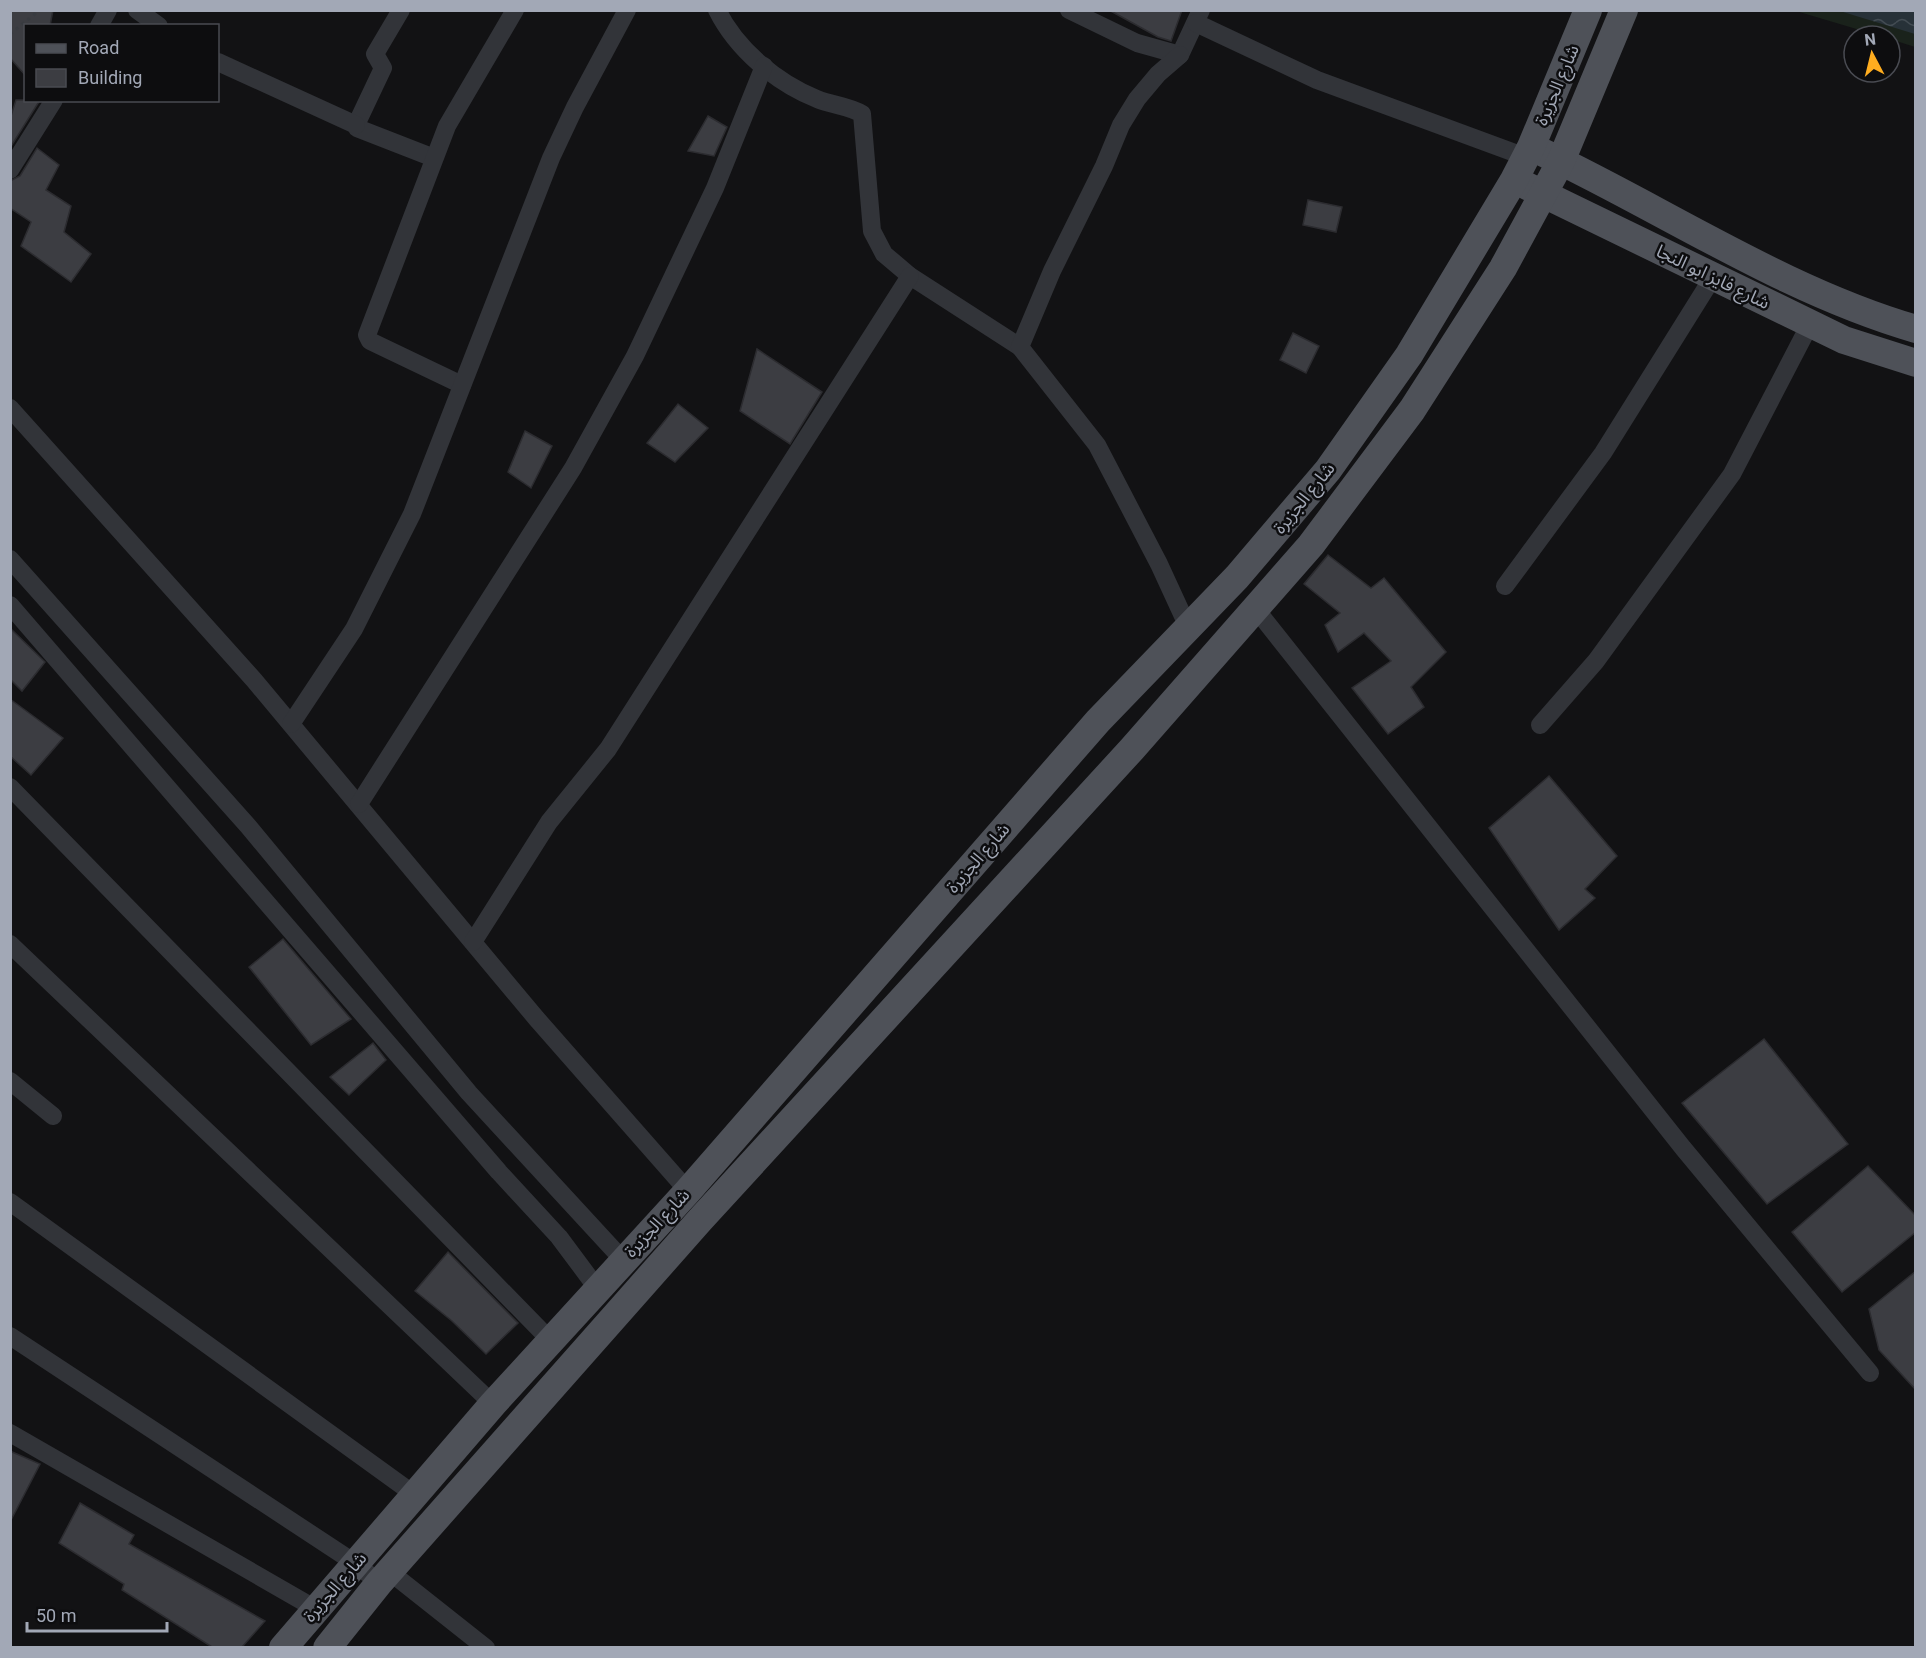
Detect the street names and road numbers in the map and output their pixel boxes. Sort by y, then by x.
street label: شارع الجزيرة [1530,41,1587,130]
street label: شارع فايز ابو النجا [1651,240,1773,317]
street label: شارع الجزيرة [1268,458,1342,540]
street label: شارع الجزيرة [942,818,1017,900]
street label: شارع الجزيرة [620,1184,696,1264]
street label: شارع الجزيرة [299,1547,374,1629]

